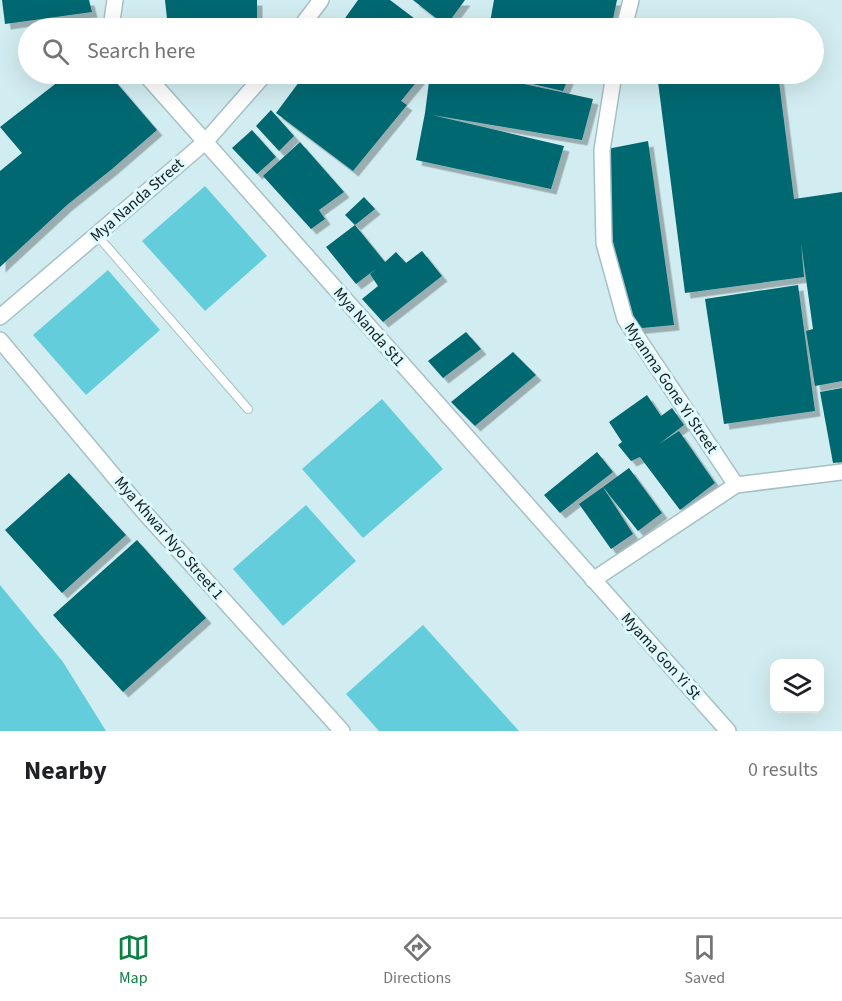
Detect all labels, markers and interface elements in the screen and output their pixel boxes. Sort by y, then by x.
search box [18,18,824,84]
icon: search [39,35,72,68]
text: Search here [87,35,195,67]
street label: Mya Nanda Street [85,153,189,247]
street label: Mya Nanda St1 [328,282,410,372]
street label: Myanma Gone Yi Street [619,318,723,458]
street label: Mya Khwar Nyo Street 1 [109,472,229,605]
street label: Myama Gon Yi St [616,608,706,705]
map controls [770,659,824,713]
button: layers [770,659,824,713]
text: Nearby [24,752,107,789]
text: 0 results [748,756,818,784]
tab: Map [117,931,150,989]
tab: Directions [383,931,451,989]
tab: Saved [684,931,725,989]

